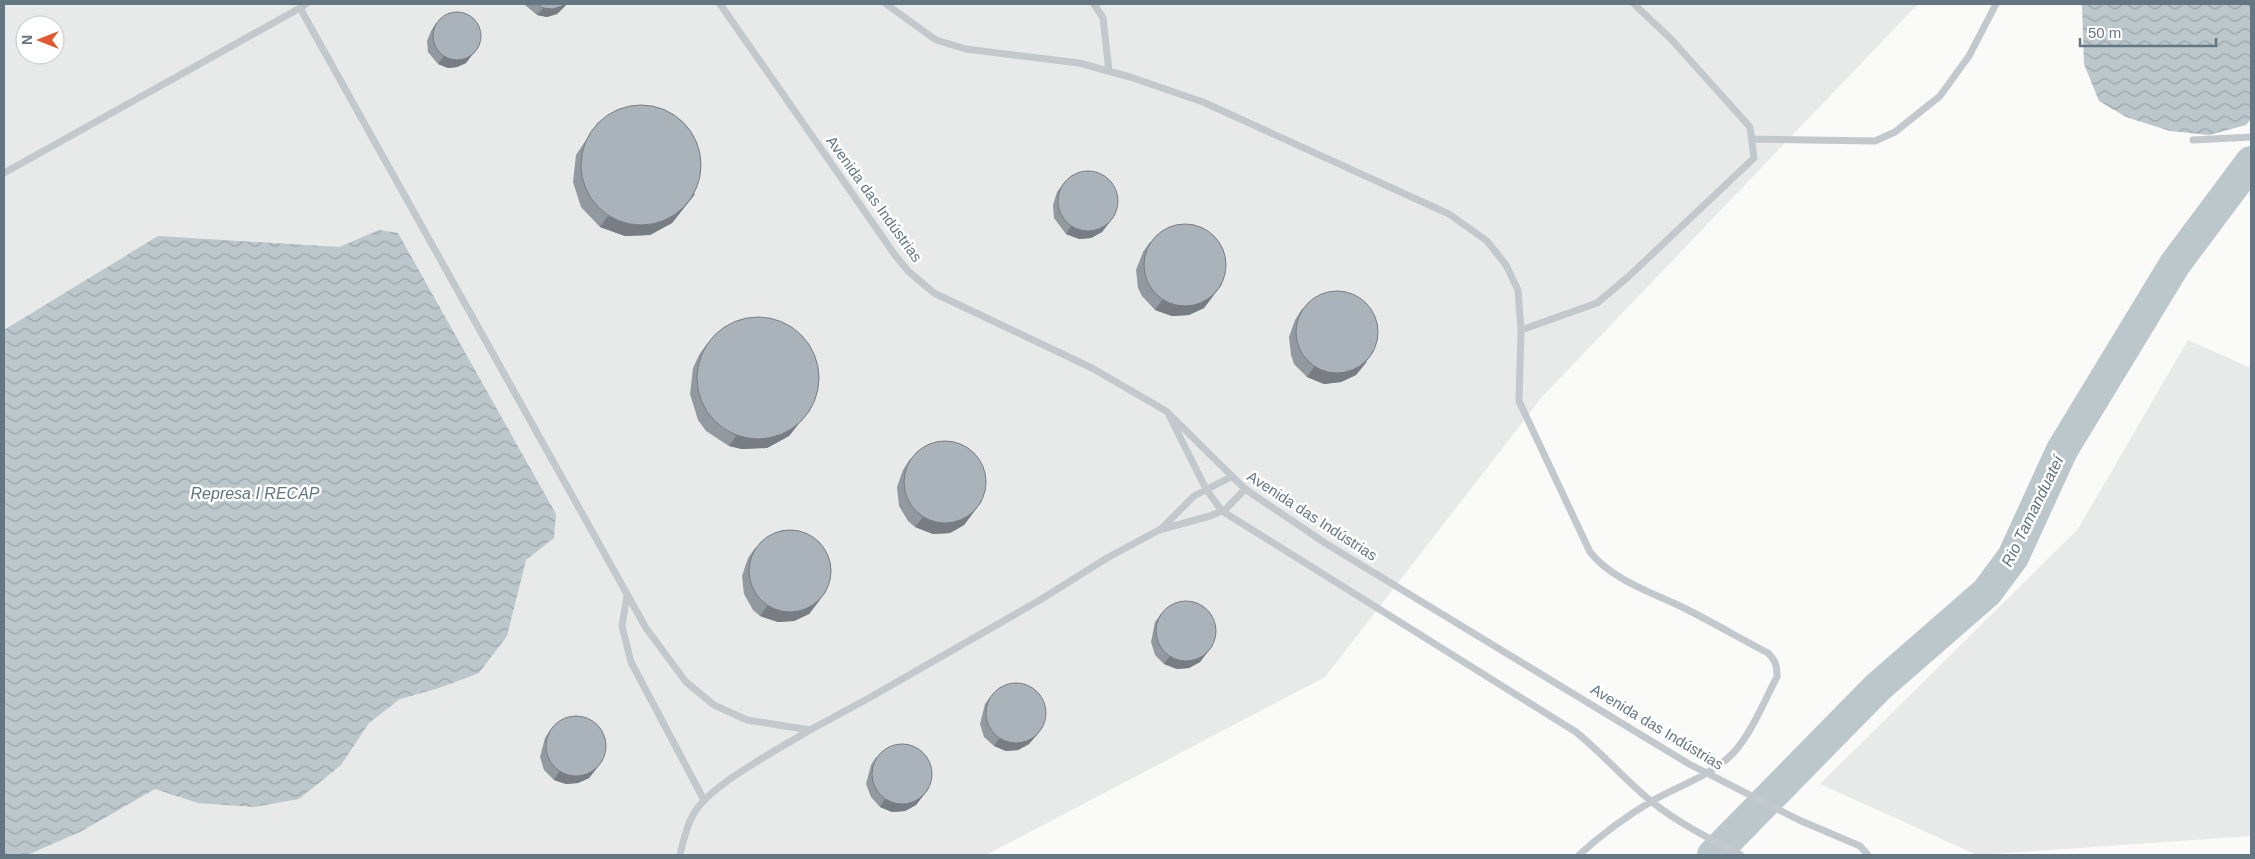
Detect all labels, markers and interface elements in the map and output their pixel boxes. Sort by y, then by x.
north arrow [15,15,65,65]
scale bar [2080,15,2216,47]
text: 50 m [2088,24,2121,41]
text: N [19,35,35,45]
street label: Avenida das Indústrias [823,132,926,265]
water label: Rio Tamanduateí [1998,452,2067,569]
street label: Avenida das Indústrias [1244,467,1380,564]
water label: Represa I RECAP [191,485,320,502]
street label: Avenida das Indústrias [1588,680,1727,773]

